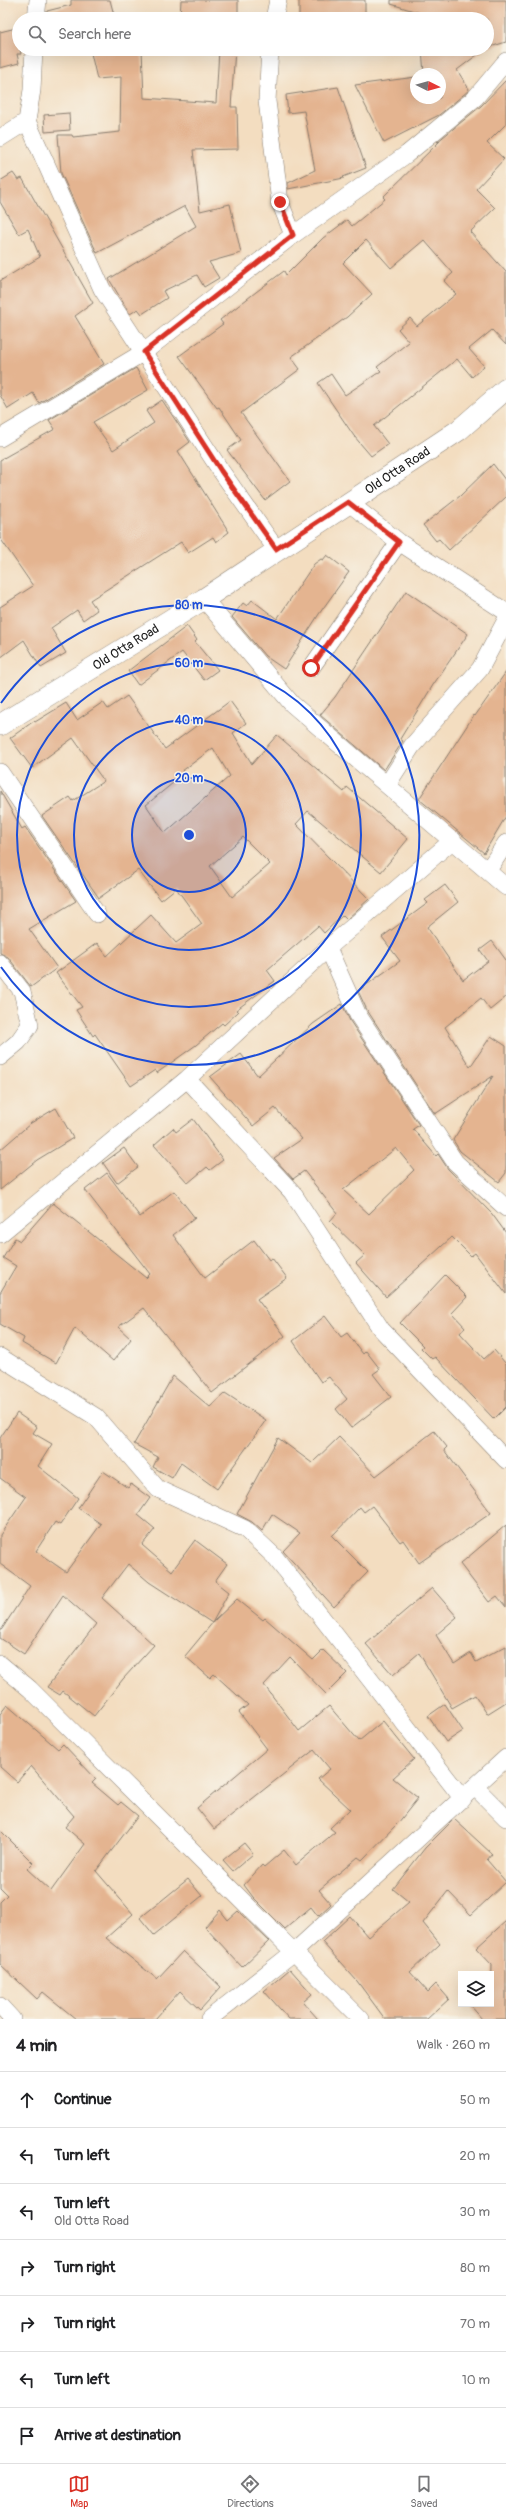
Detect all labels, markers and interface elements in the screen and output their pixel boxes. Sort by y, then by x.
search box [12,12,494,56]
icon: search [26,23,48,45]
text: Search here [58,25,131,44]
north arrow [410,68,446,104]
route end [271,193,289,211]
street label: Old Otta Road [362,443,433,498]
text: 80 m [175,598,203,613]
street label: Old Otta Road [90,621,162,674]
text: 60 m [175,656,204,671]
route start [302,659,320,677]
text: 40 m [174,713,204,728]
text: 20 m [175,771,203,786]
centre of rings [182,828,196,842]
map controls [458,1971,494,2007]
button: layers [458,1971,494,2007]
text: 4 min [16,2035,57,2056]
text: Walk · 260 m [416,2037,490,2053]
icon: ahead [16,2089,38,2111]
text: Continue [54,2090,112,2109]
text: 50 m [460,2092,490,2108]
icon: left [16,2145,38,2167]
text: Turn left [54,2146,110,2165]
text: 20 m [459,2148,490,2164]
text: Turn left [54,2194,110,2213]
icon: left [16,2201,38,2223]
text: 30 m [460,2204,490,2220]
text: Old Otta Road [54,2213,129,2229]
icon: right [16,2257,38,2279]
text: Turn right [54,2258,115,2277]
text: 80 m [460,2260,490,2276]
icon: right [16,2313,38,2335]
text: Turn right [54,2314,115,2333]
text: 70 m [460,2316,490,2332]
icon: left [16,2369,38,2391]
text: Turn left [54,2370,110,2389]
text: 10 m [462,2372,490,2388]
icon: arrive [16,2425,38,2447]
text: Arrive at destination [54,2426,181,2445]
tab: Map [68,2473,90,2510]
tab: Directions [227,2473,274,2510]
tab: Saved [410,2473,438,2510]

